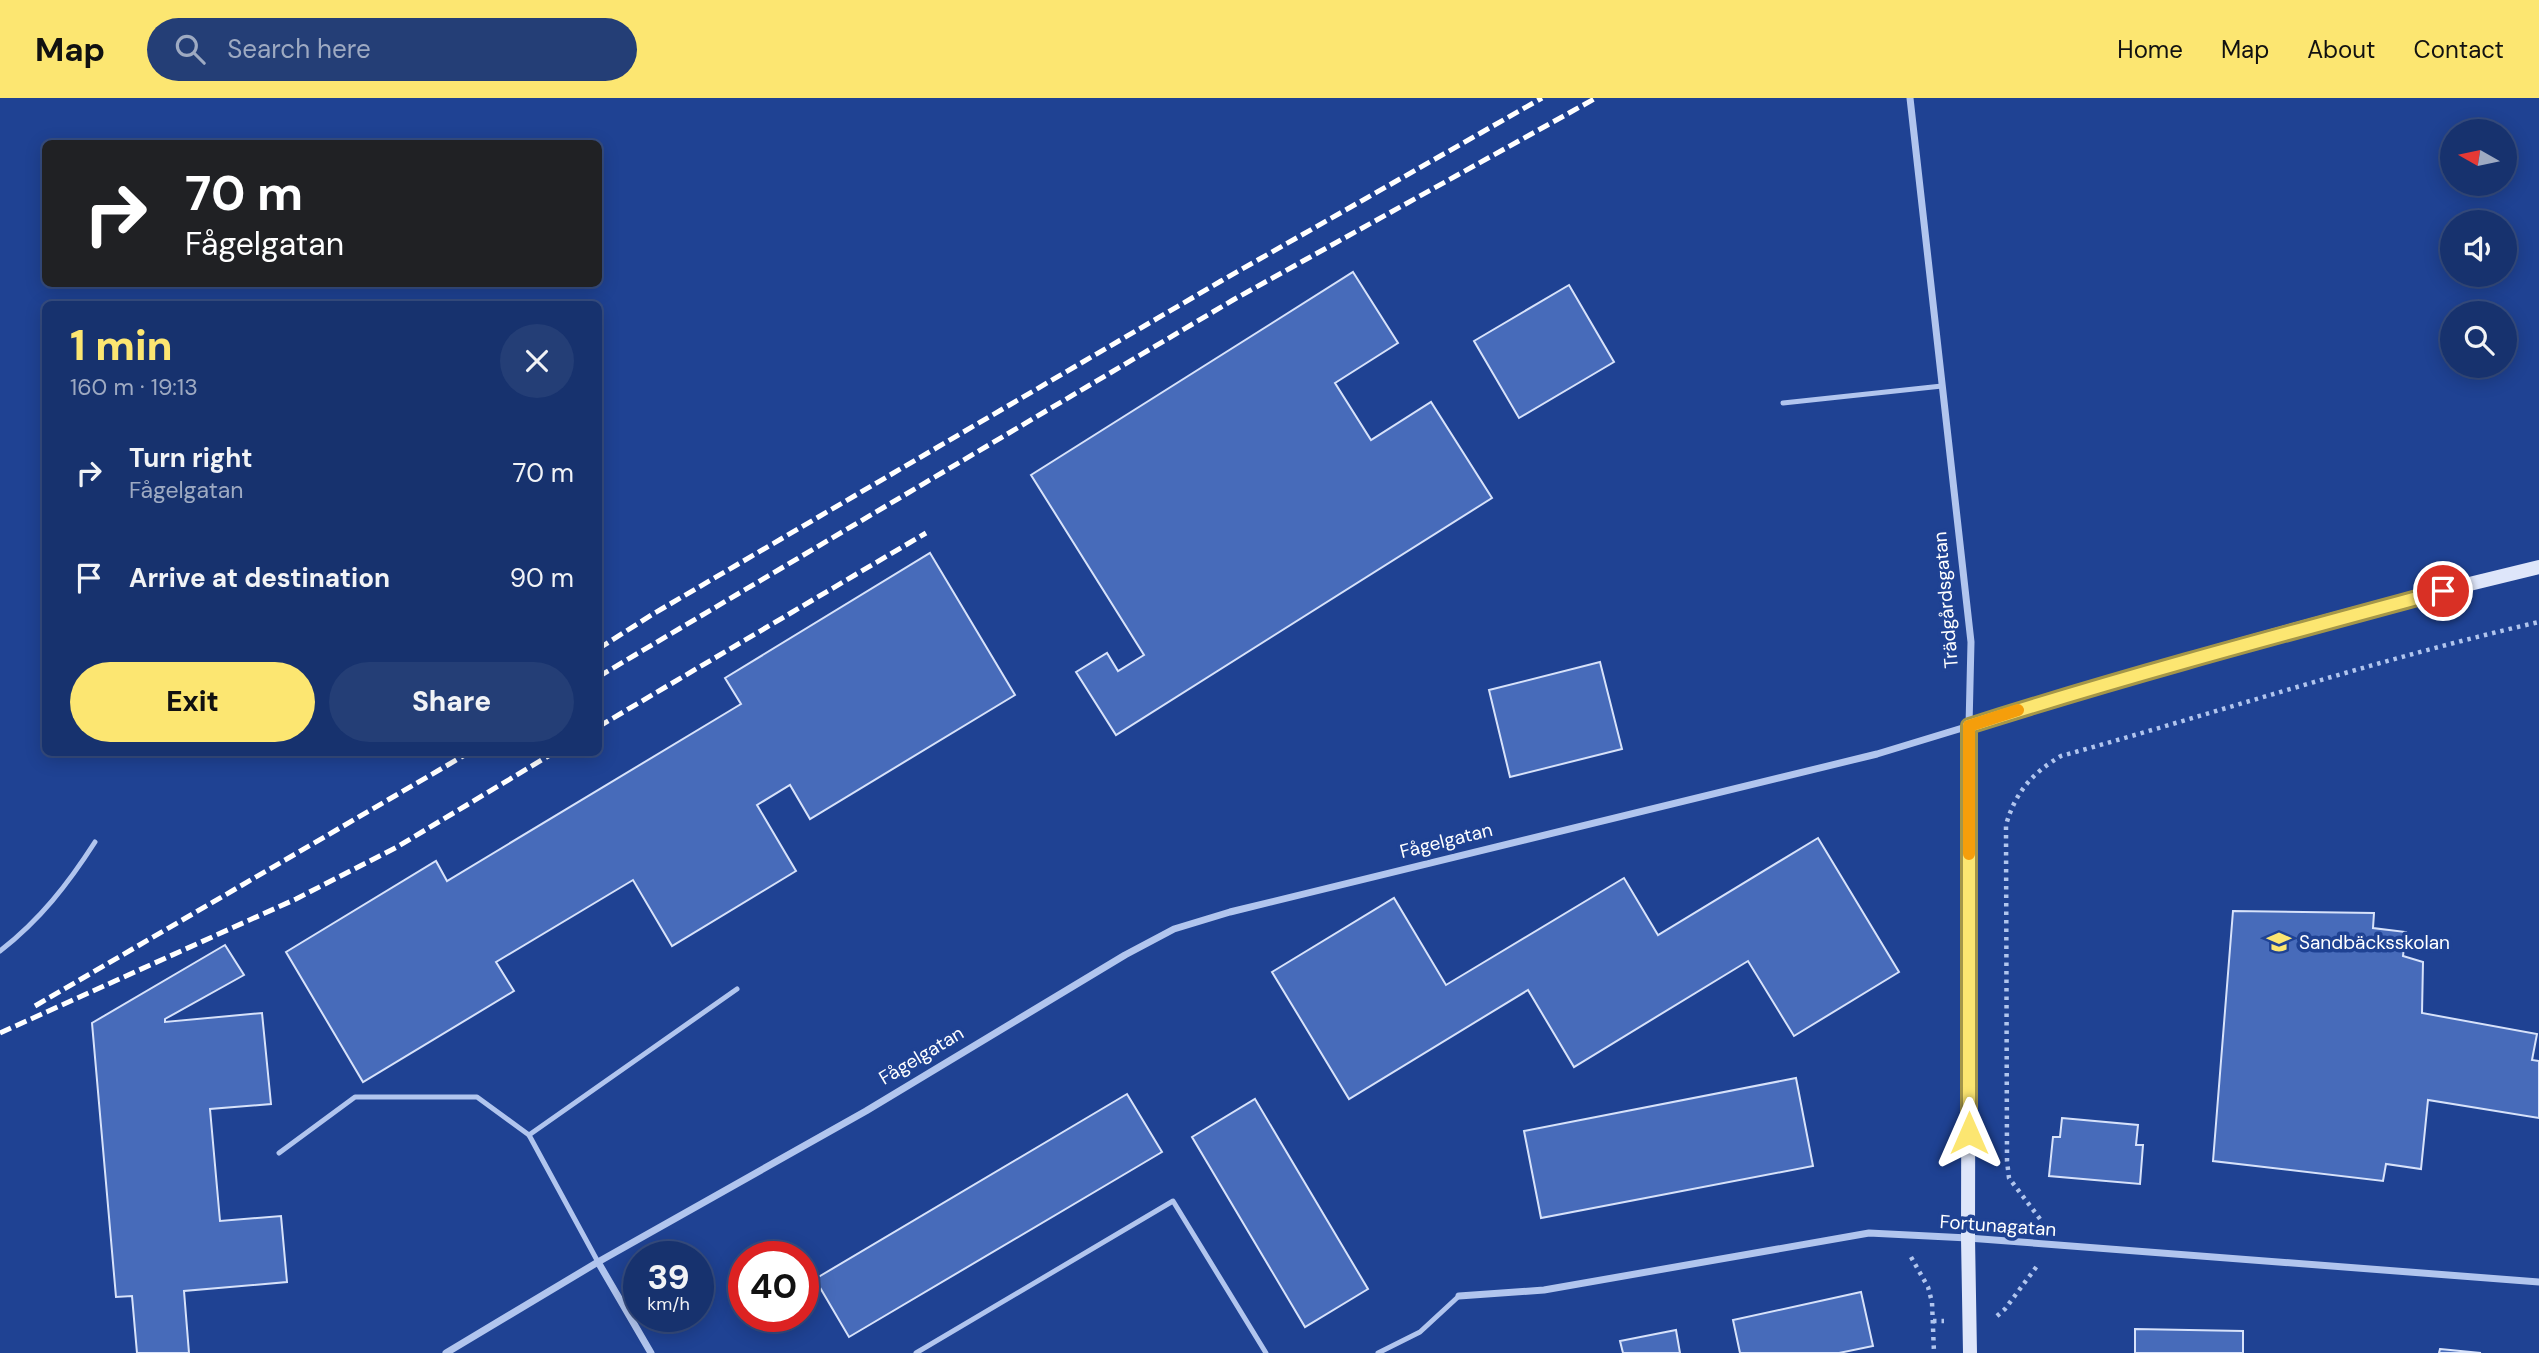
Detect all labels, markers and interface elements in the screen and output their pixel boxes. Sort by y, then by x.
search box [147,18,637,81]
text: Map [35,28,105,71]
icon: search [171,30,209,68]
text: Search here [227,32,371,66]
text: Home [2117,34,2183,65]
text: Map [2221,34,2269,65]
text: About [2307,34,2376,65]
text: Contact [2414,34,2504,65]
north arrow [2440,119,2516,196]
map controls [2440,119,2517,378]
text: 70 m [185,161,303,225]
icon: right [70,168,161,259]
button: sound [2440,210,2517,287]
text: Fågelgatan [185,223,344,265]
button: search [2440,301,2517,378]
text: 1 min [70,318,173,373]
button: close [500,324,574,398]
text: 160 m · 19:13 [70,372,198,402]
text: Turn right [129,441,253,475]
icon: right [70,454,108,492]
text: 70 m [513,456,574,490]
text: Fågelgatan [129,475,243,505]
street label: Trädgårdsgatan [1927,530,1964,669]
icon: arrive [70,559,108,597]
text: Arrive at destination [129,561,390,595]
text: 90 m [510,561,574,595]
pin [2413,561,2473,621]
icon: arrive [2424,572,2462,610]
button: Exit [70,662,315,742]
button: Share [329,662,574,742]
street label: Fågelgatan [1397,817,1495,864]
school or university icon: Sandbäcksskolan [2265,928,2293,956]
place label: Sandbäcksskolan [2299,930,2450,955]
street label: Fågelgatan [874,1020,968,1090]
position arrow [1932,1096,2006,1170]
street label: Fortunagatan [1939,1209,2057,1242]
speed limit sign: 40 [728,1241,819,1332]
text: 39 [647,1254,690,1300]
text: km/h [647,1292,690,1316]

